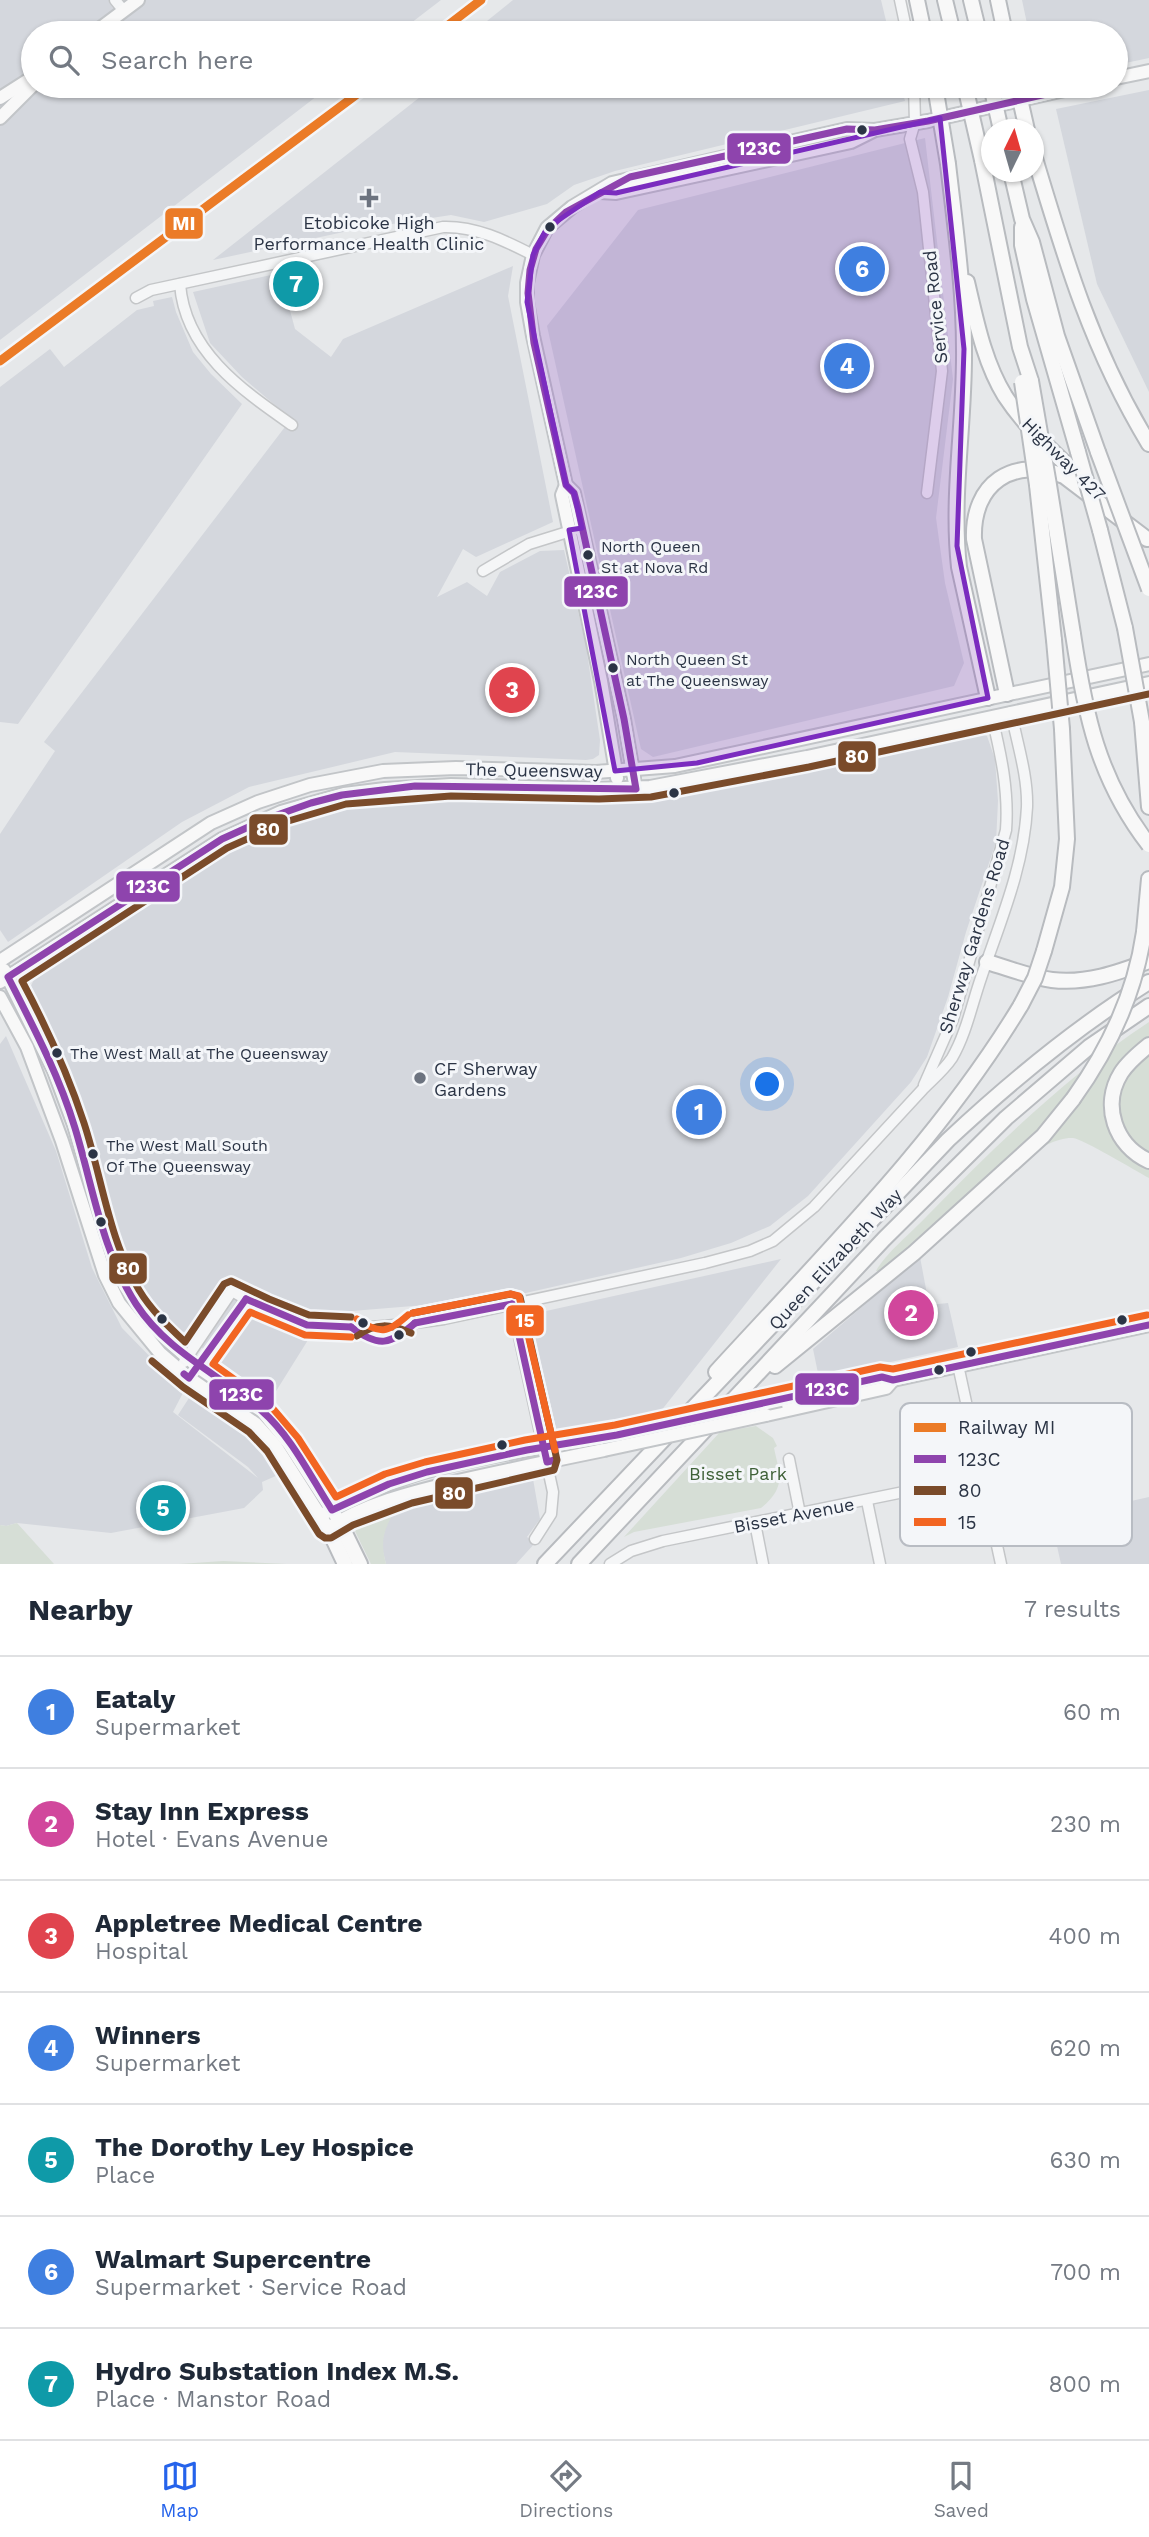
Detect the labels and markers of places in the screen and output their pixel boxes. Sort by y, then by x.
unlabelled marker [855,123,869,137]
marker: Etobicoke High Performance Health Clinic [359,188,379,208]
place label: Etobicoke High Performance Health Clinic [254,212,484,254]
unlabelled marker [543,220,557,234]
pin: 6 [839,243,885,295]
pin: 7 [273,258,319,310]
pin: 4 [824,340,870,392]
place label: North Queen St at Nova Rd [601,537,708,577]
marker: North Queen St at Nova Rd [581,548,595,562]
place label: North Queen St at The Queensway [626,650,769,690]
marker: North Queen St at The Queensway [606,661,620,675]
pin: 3 [489,664,535,716]
unlabelled marker [667,786,681,800]
place label: The West Mall at The Queensway [70,1044,329,1063]
marker: The West Mall at The Queensway [50,1046,64,1060]
place label: CF Sherway Gardens [434,1058,538,1100]
marker: CF Sherway Gardens [412,1070,428,1086]
pin: 1 [676,1086,722,1138]
place label: The West Mall South Of The Queensway [106,1136,268,1176]
marker: The West Mall South Of The Queensway [86,1147,100,1161]
unlabelled marker [94,1215,108,1229]
pin: 2 [888,1287,934,1339]
unlabelled marker [155,1312,169,1326]
unlabelled marker [1115,1313,1129,1327]
unlabelled marker [356,1316,370,1330]
unlabelled marker [392,1328,406,1342]
unlabelled marker [964,1345,978,1359]
unlabelled marker [932,1363,946,1377]
unlabelled marker [495,1438,509,1452]
pin: 5 [140,1482,186,1534]

